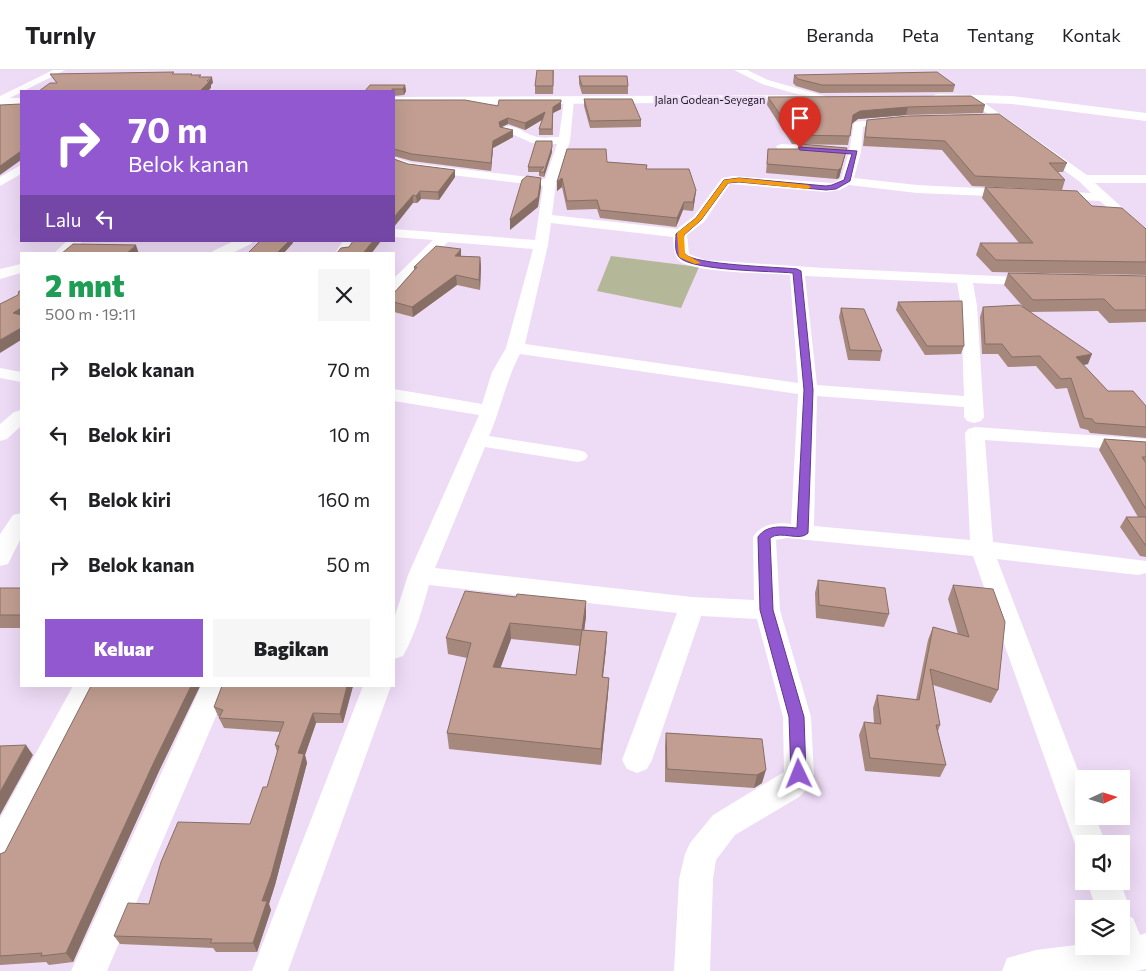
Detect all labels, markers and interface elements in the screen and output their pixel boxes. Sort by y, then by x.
text: Turnly [25,20,96,49]
text: Beranda [806,24,874,46]
text: Peta [902,24,939,46]
text: Tentang [967,24,1034,46]
text: Kontak [1062,24,1121,46]
street label: Jalan Godean-Seyegan [655,93,765,107]
pin [779,97,821,148]
icon: arrive [786,104,814,132]
text: 70 m [128,107,208,150]
icon: right [45,110,110,175]
text: Belok kanan [128,150,249,177]
icon: left [91,205,119,233]
text: Lalu [45,208,81,231]
text: 2 mnt [45,266,125,303]
button: close [318,269,370,321]
text: 500 m · 19:11 [45,304,136,323]
icon: right [45,356,73,384]
text: Belok kanan [88,358,195,381]
text: 70 m [327,358,370,381]
icon: left [45,421,73,449]
text: Belok kiri [88,423,171,446]
text: 10 m [329,423,370,446]
icon: left [45,486,73,514]
text: Belok kiri [88,488,171,511]
text: 160 m [318,488,370,511]
icon: right [45,551,73,579]
text: Belok kanan [88,553,195,576]
text: 50 m [326,553,370,576]
button: Keluar [45,619,203,677]
button: Bagikan [213,619,370,677]
position arrow [772,747,824,799]
north arrow [1075,770,1130,825]
map controls [1075,770,1130,955]
button: sound [1075,835,1130,890]
button: layers [1075,900,1130,955]

